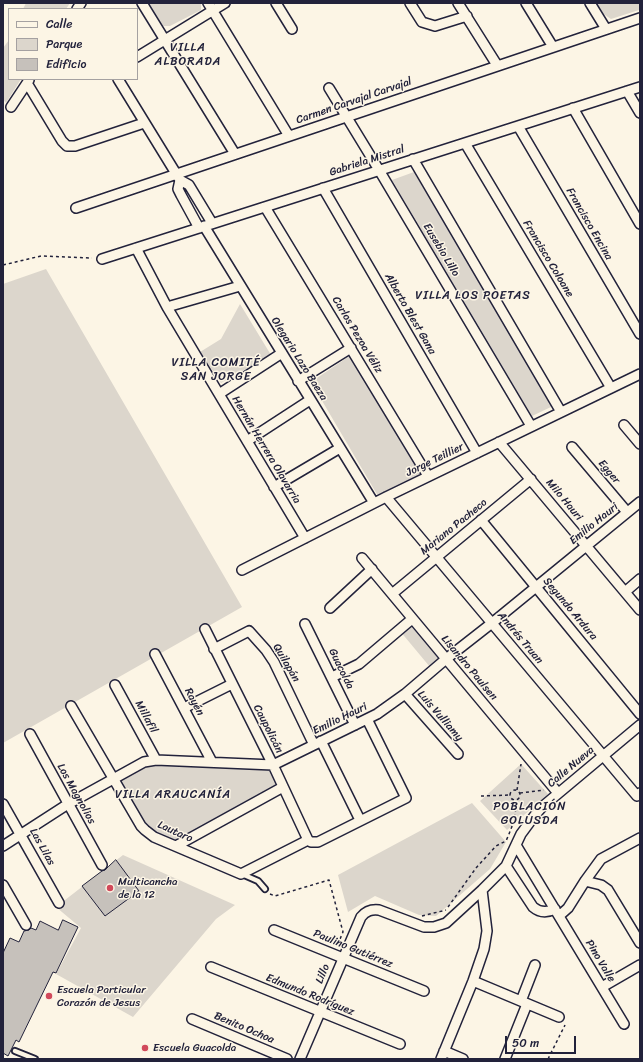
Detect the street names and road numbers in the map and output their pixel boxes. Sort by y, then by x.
street label: Carmen Carvajal Carvajal [294,75,414,127]
street label: Gabriela Mistral [328,143,406,179]
street label: Francisco Encina [563,185,615,263]
street label: Francisco Coloane [520,218,576,300]
street label: Eusebio Lillo [420,221,462,279]
street label: Alberto Blest Gana [381,271,439,357]
street label: Carlos Pezoa Véliz [329,294,385,376]
street label: Olegario Lazo Baeza [268,315,330,403]
street label: Hernán Herrera Olavarria [229,394,303,506]
street label: Jorge Teillier [404,440,466,480]
street label: Egger [595,457,623,487]
street label: Milo Hauri [543,476,585,524]
street label: Mariano Pacheco [418,496,490,558]
street label: Emilio Hauri [567,500,621,548]
street label: Segundo Ardura [540,575,600,643]
street label: Andrés Truan [494,609,546,667]
street label: Lisandro Paulsen [438,633,500,703]
street label: Quilapán [270,642,302,684]
street label: Guacolda [325,646,357,692]
street label: Rayén [181,686,207,718]
street label: Luis Vulliamy [414,688,466,744]
street label: Millafil [132,698,160,736]
street label: Emilio Hauri [311,700,369,738]
street label: Caupolicán [250,703,286,755]
street label: Calle Nueva [545,744,597,790]
street label: Los Magnolios [54,762,98,826]
street label: Lautaro [155,818,195,846]
street label: Las Lilas [26,826,58,868]
street label: Paulino Gutiérrez [311,927,395,971]
street label: Pino Valle [582,937,618,985]
street label: Lillo [313,962,333,986]
street label: Edmundo Rodríguez [264,971,356,1019]
street label: Benito Ochoa [212,1009,276,1047]

